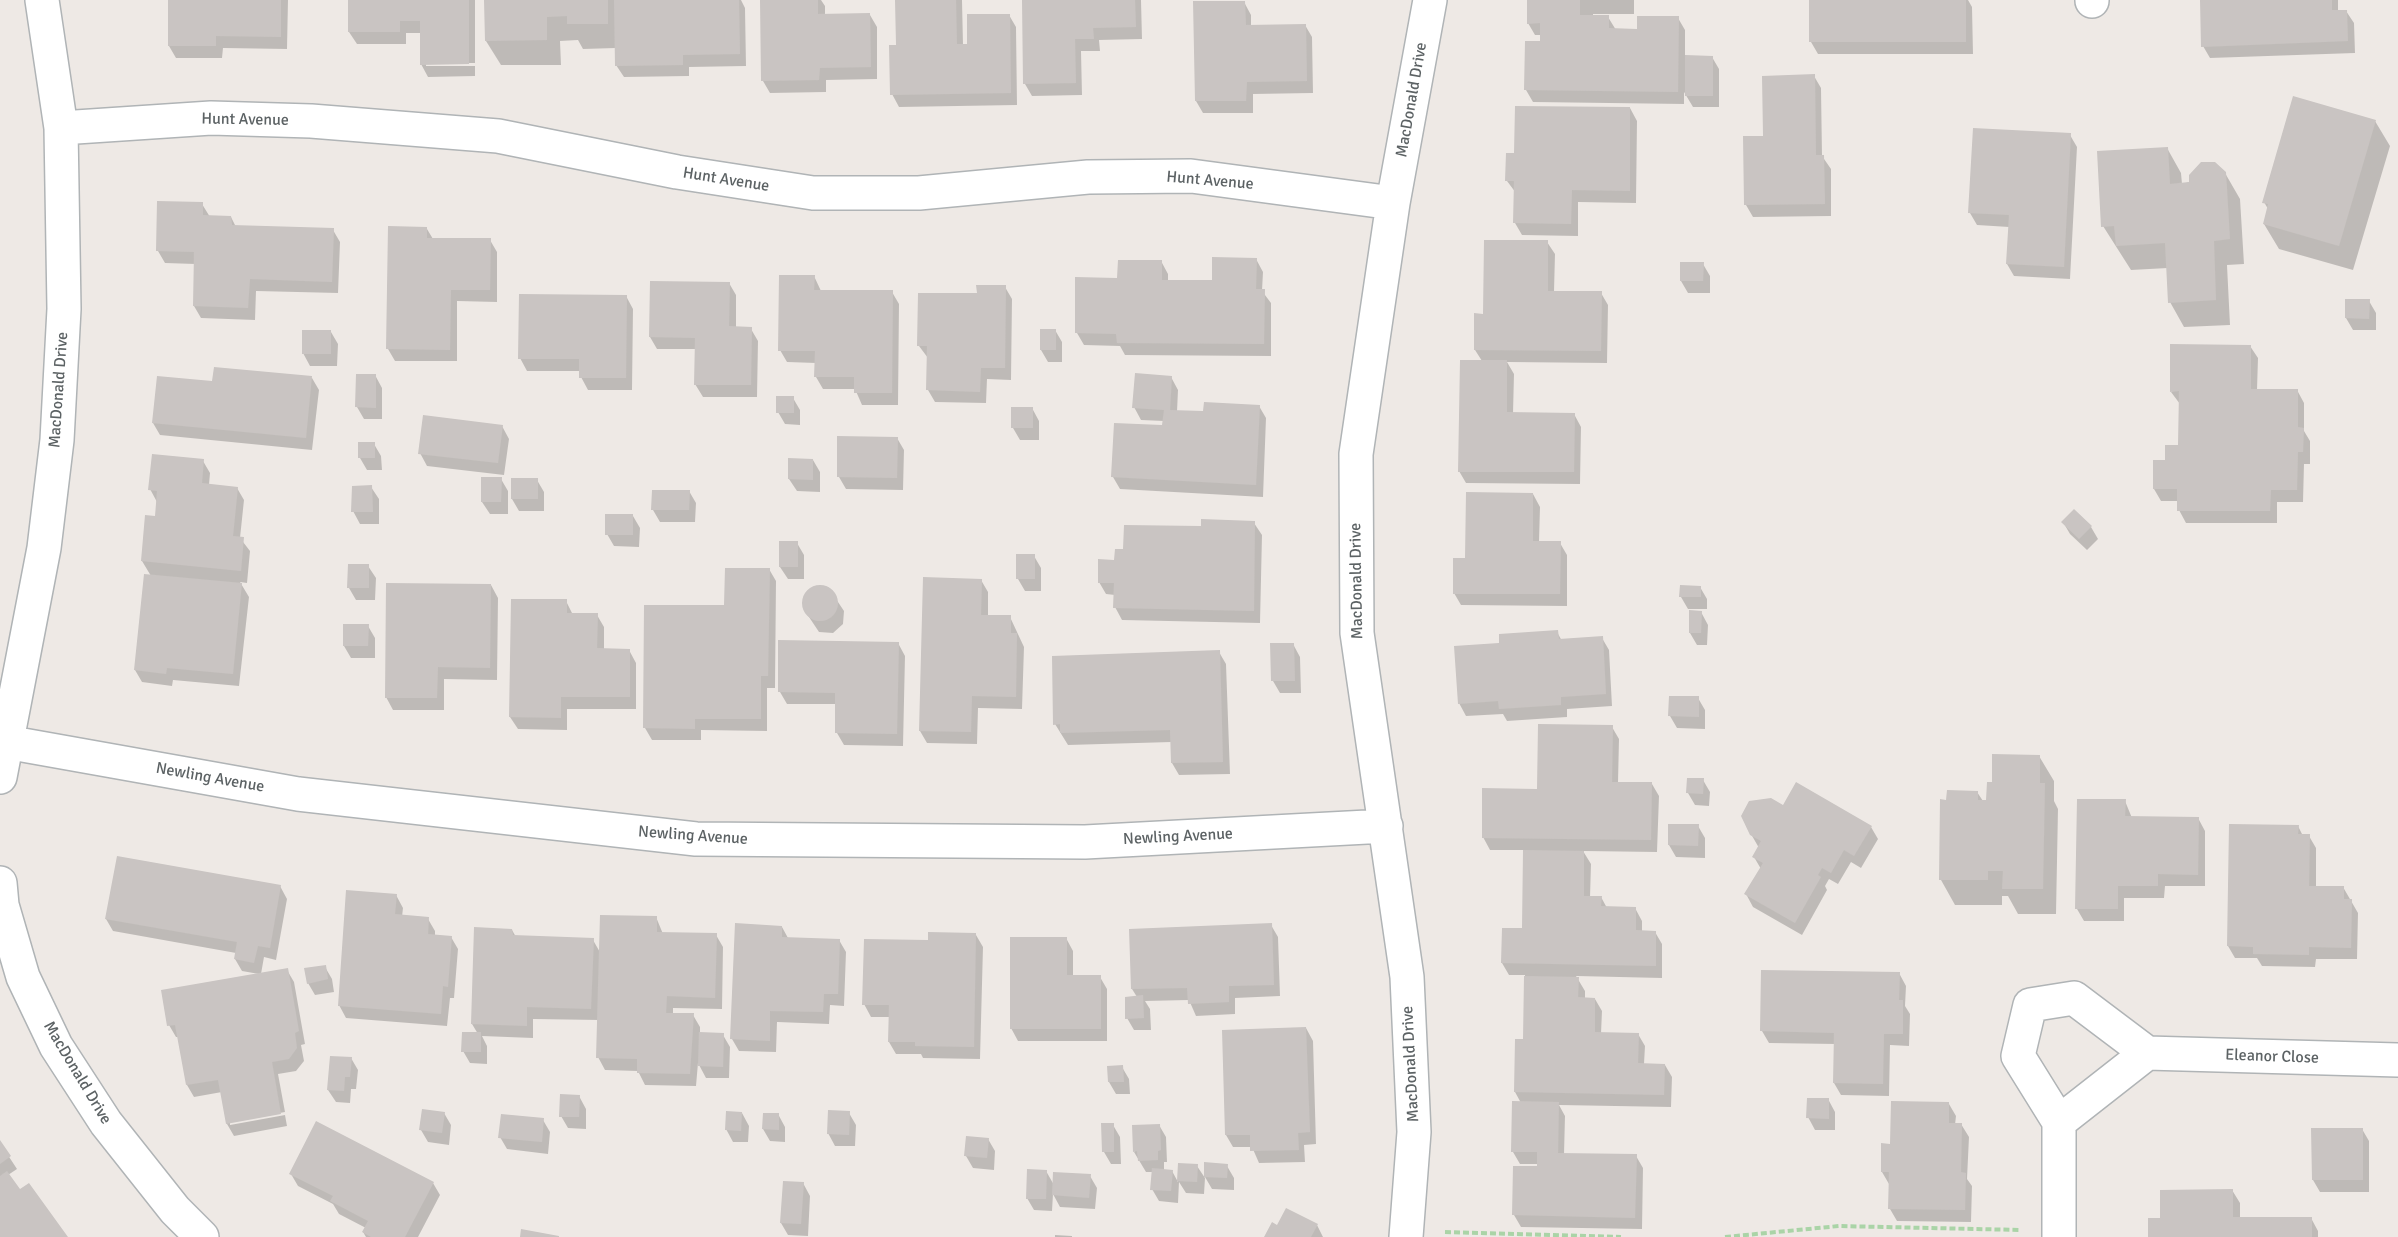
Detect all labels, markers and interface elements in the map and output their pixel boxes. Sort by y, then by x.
street label: MacDonald Drive [1392,41,1432,159]
street label: Hunt Avenue [201,110,289,130]
street label: Hunt Avenue [681,164,771,196]
street label: Hunt Avenue [1166,168,1254,194]
street label: MacDonald Drive [45,331,73,449]
street label: MacDonald Drive [1346,523,1368,639]
street label: Newling Avenue [154,759,266,797]
street label: Newling Avenue [637,823,749,849]
street label: Newling Avenue [1123,825,1233,849]
street label: MacDonald Drive [1398,1005,1424,1123]
street label: MacDonald Drive [39,1018,115,1128]
street label: Eleanor Close [2225,1046,2319,1068]

